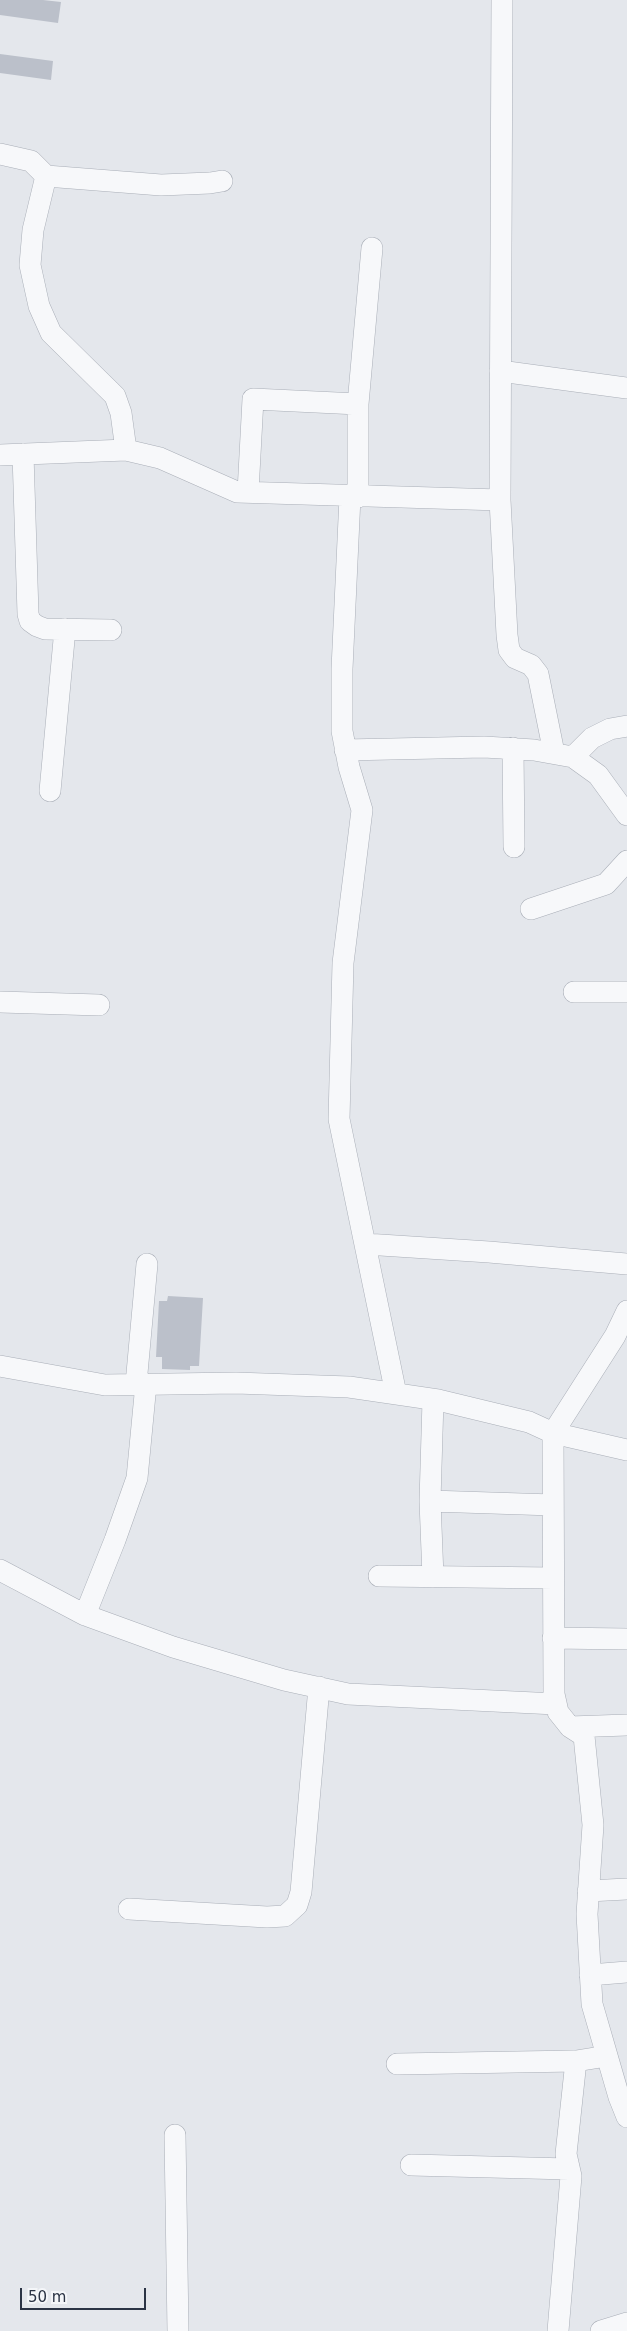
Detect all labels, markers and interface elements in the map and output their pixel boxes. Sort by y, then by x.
scale bar [22,2278,149,2310]
text: 50 m [28,2288,66,2306]

